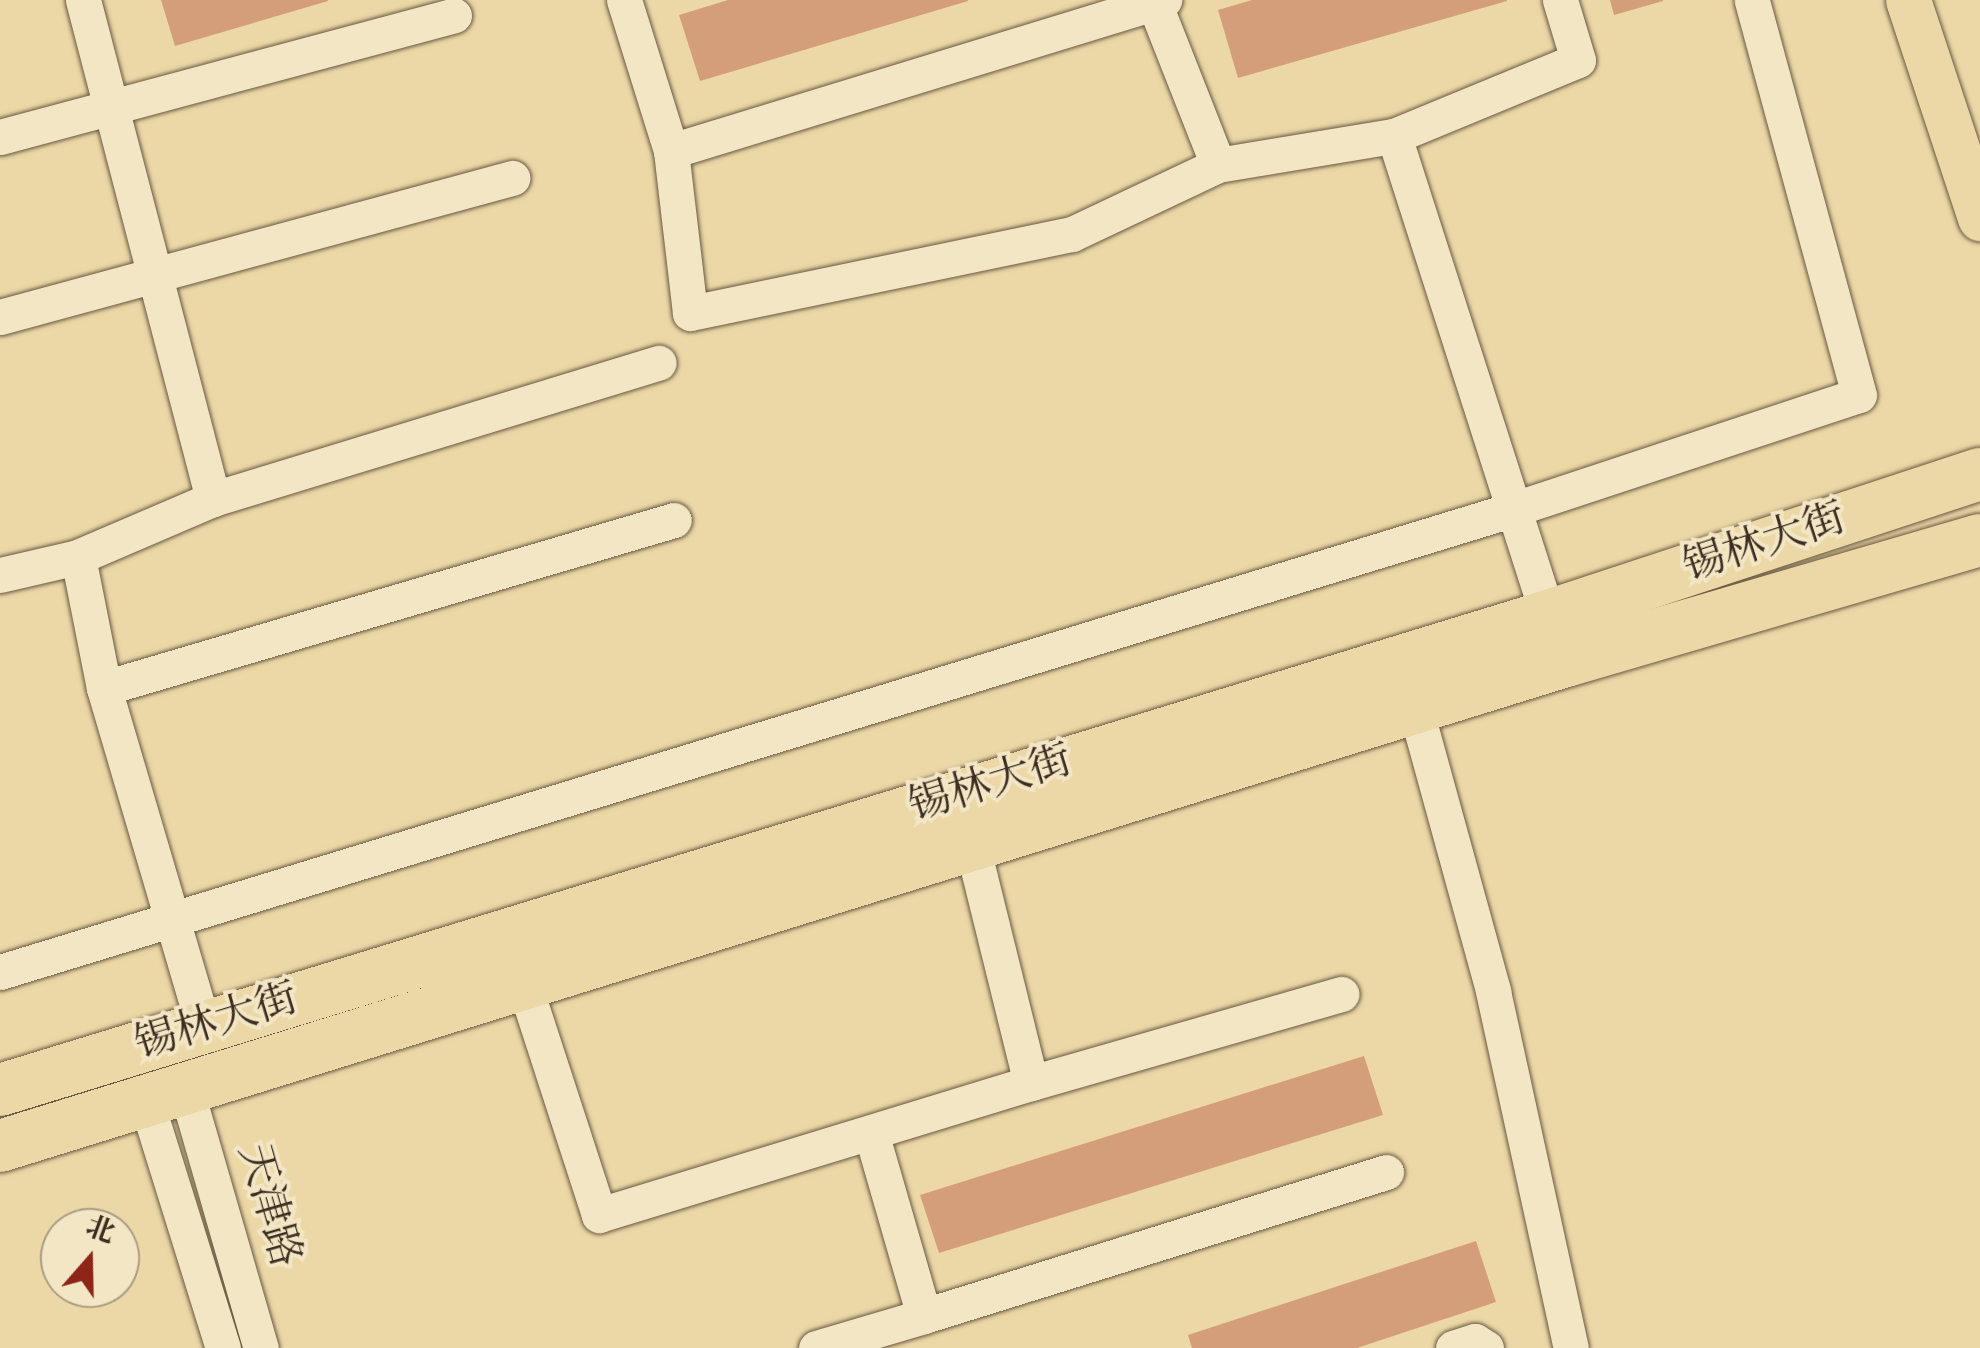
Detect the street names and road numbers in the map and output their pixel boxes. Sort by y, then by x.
street label: 锡林大街 [1677,495,1853,595]
street label: 锡林大街 [903,737,1079,835]
street label: 锡林大街 [129,975,305,1073]
street label: 天津路 [225,1138,309,1274]

